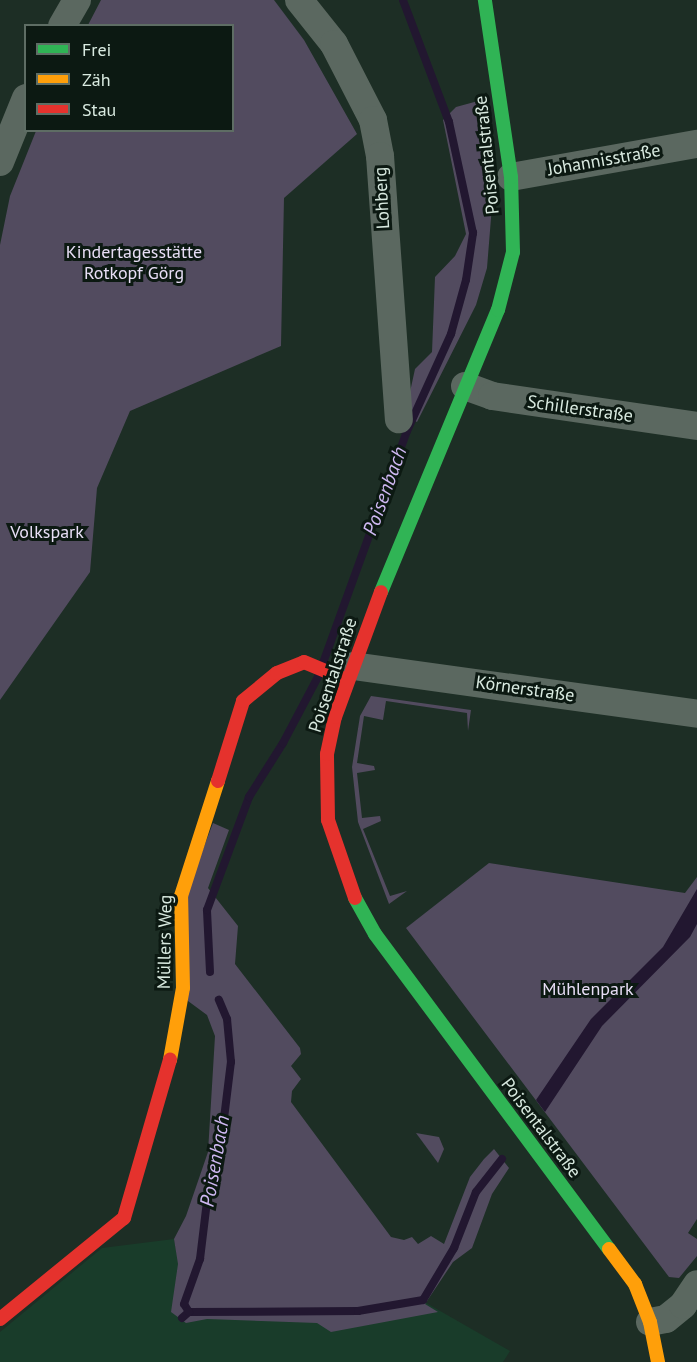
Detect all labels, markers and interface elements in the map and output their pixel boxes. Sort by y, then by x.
legend [24,24,234,132]
text: Frei [82,38,111,61]
text: Zäh [82,68,111,91]
street label: Poisentalstraße [470,95,504,215]
text: Stau [82,98,116,121]
street label: Johannisstraße [546,139,662,181]
street label: Lohberg [370,166,394,230]
park label: Kindertagesstätte Rotkopf Görg [66,242,202,284]
street label: Schillerstraße [526,391,634,427]
water label: Poisenbach [358,443,412,539]
park label: Volkspark [10,521,84,543]
street label: Poisentalstraße [304,615,362,735]
street label: Körnerstraße [474,671,576,707]
street label: Müllers Weg [153,894,177,990]
park label: Mühlenpark [542,978,634,1000]
street label: Poisentalstraße [496,1074,586,1182]
water label: Poisenbach [195,1113,235,1209]

